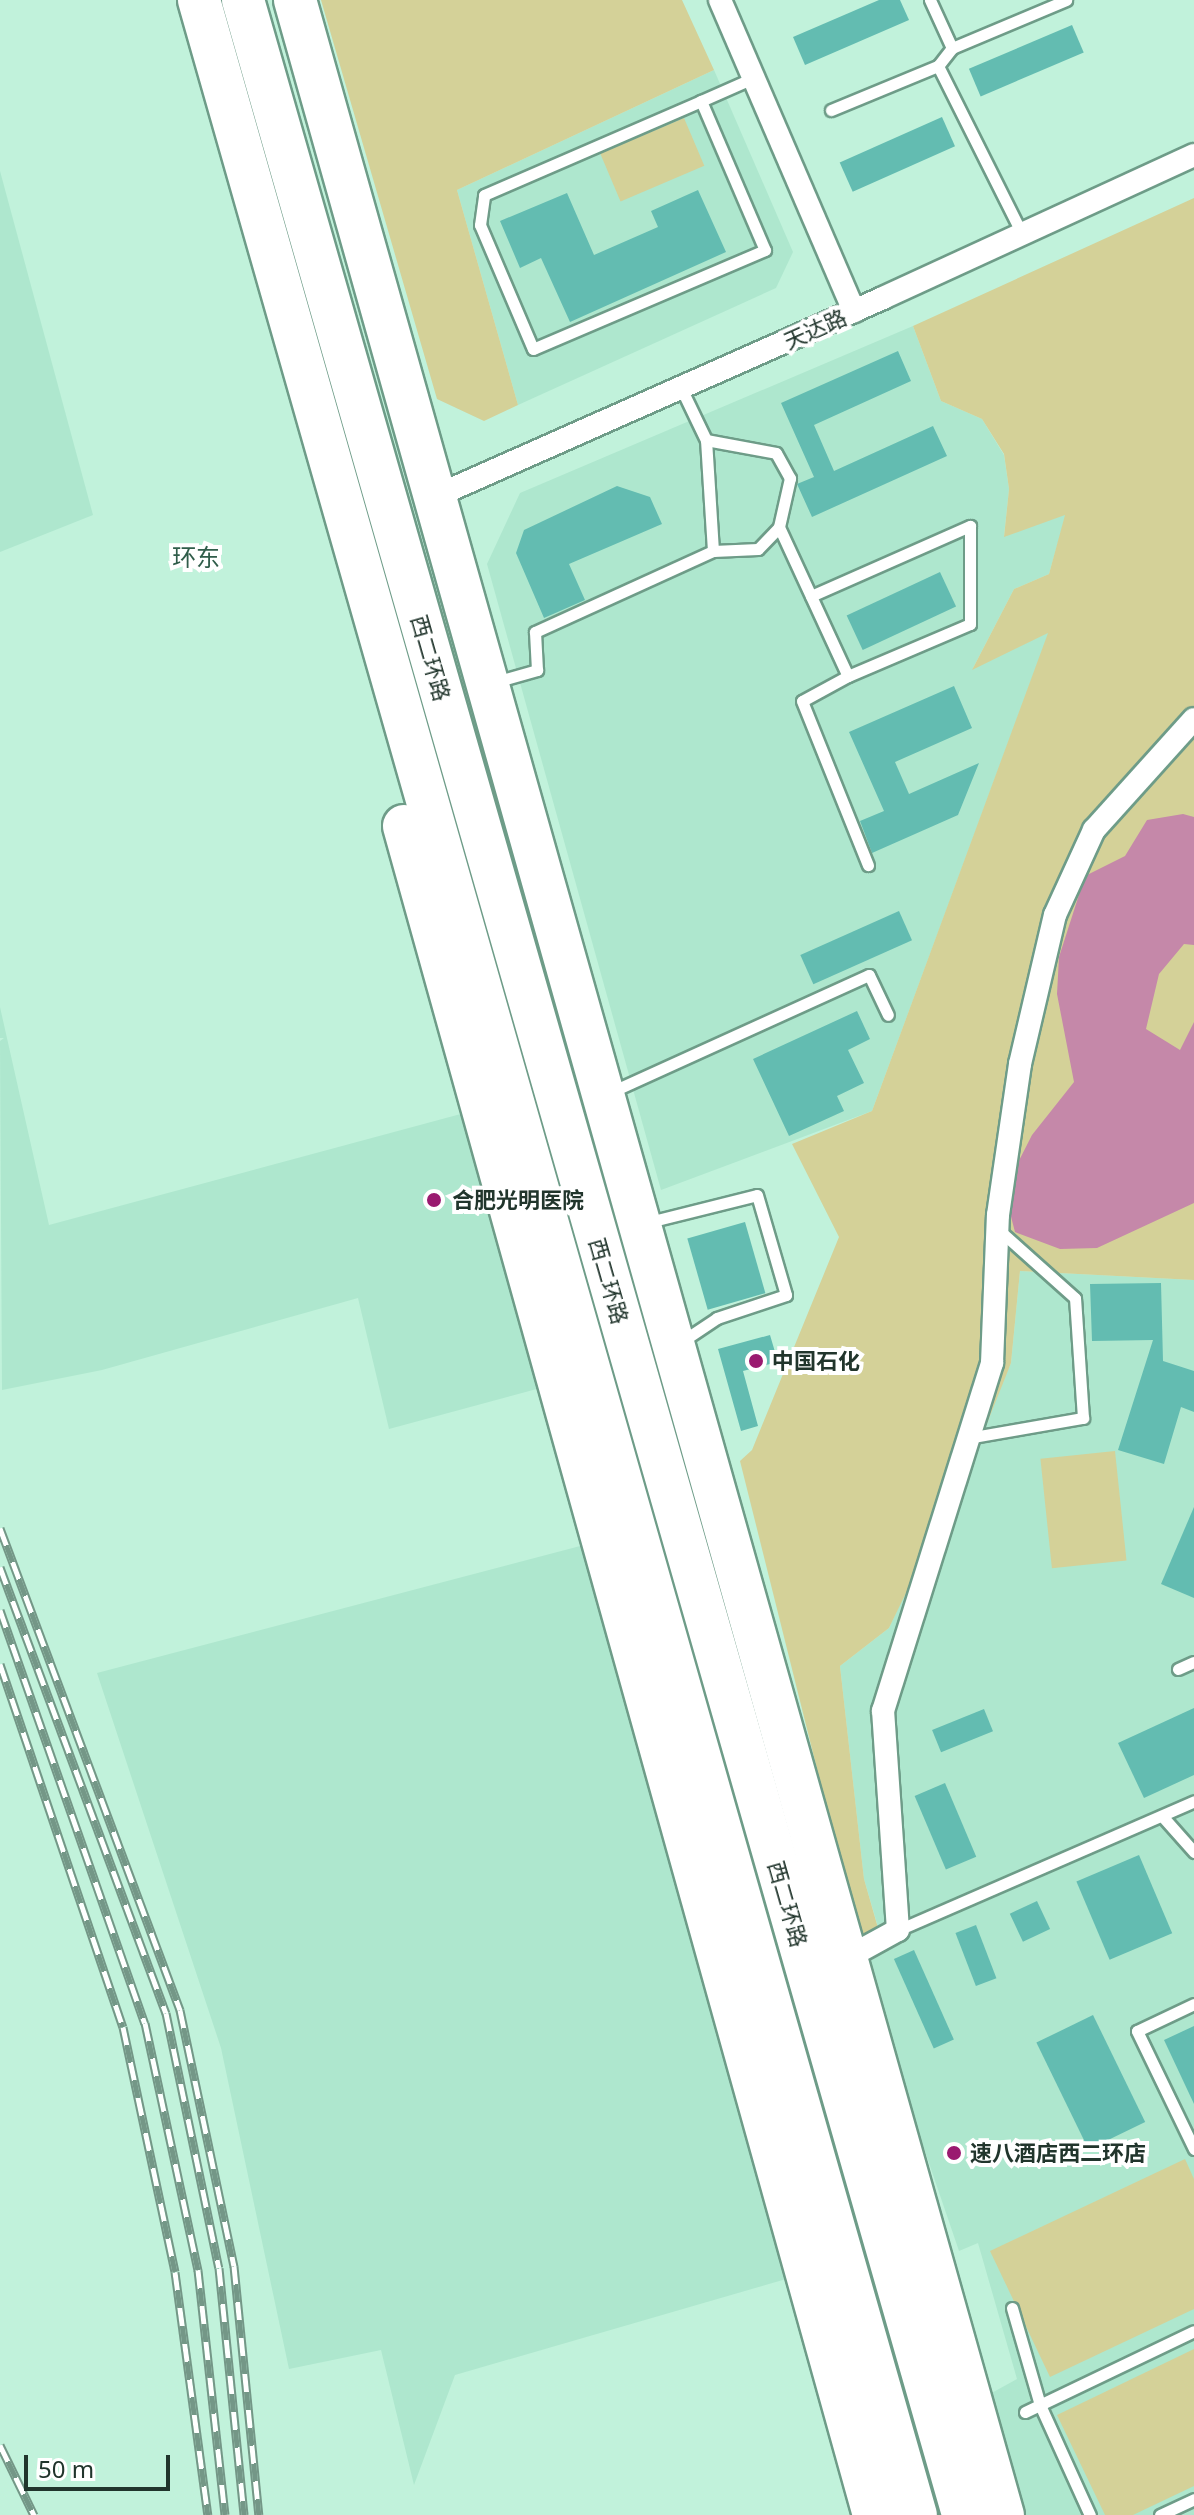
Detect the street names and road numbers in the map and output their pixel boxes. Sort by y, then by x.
street label: 天达路 [779,304,851,354]
street label: 西二环路 [406,612,456,704]
street label: 西二环路 [584,1235,634,1327]
street label: 西二环路 [763,1858,813,1950]

